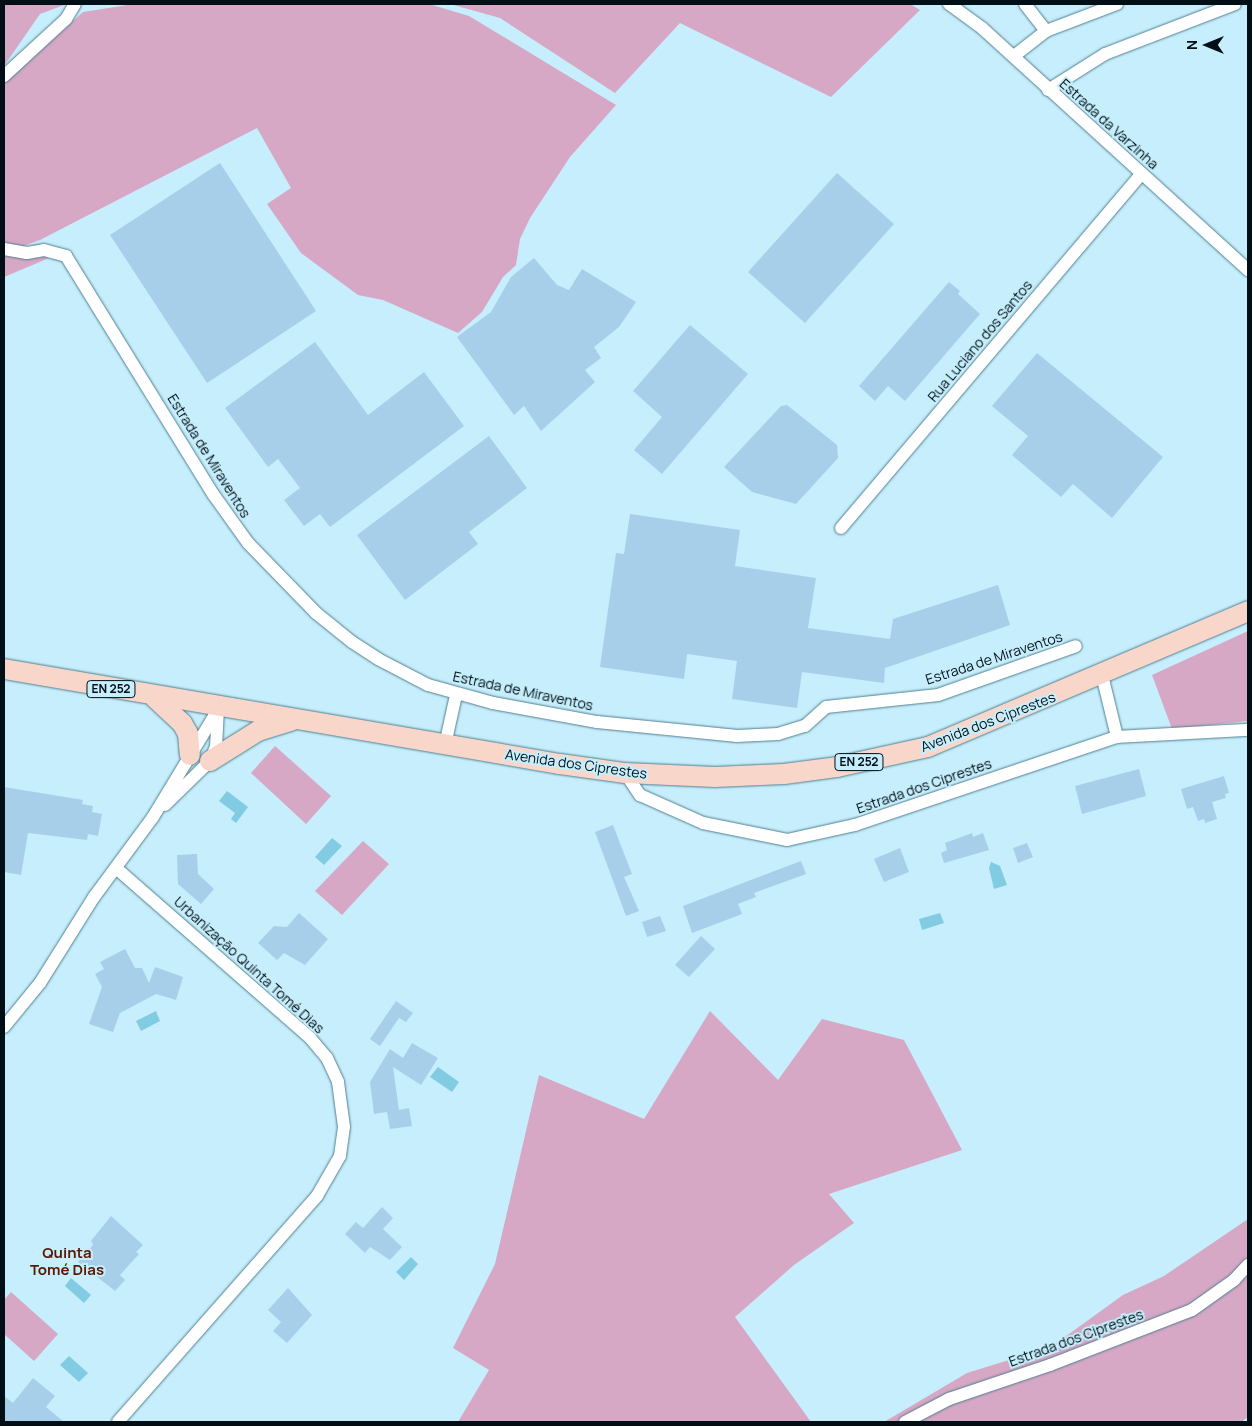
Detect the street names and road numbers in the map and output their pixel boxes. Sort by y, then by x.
street label: Estrada da Varzinha [1056,75,1162,173]
street label: Rua Luciano dos Santos [924,277,1036,405]
street label: Estrada de Miraventos [164,391,254,521]
street label: Estrada de Miraventos [923,628,1065,688]
street label: Estrada de Miraventos [451,668,595,714]
road number: EN 252 [86,680,136,699]
street label: Avenida dos Ciprestes [918,689,1058,755]
street label: Avenida dos Ciprestes [504,746,648,782]
road number: EN 252 [834,752,884,772]
street label: Estrada dos Ciprestes [854,755,994,817]
street label: Urbanização Quinta Tomé Dias [170,893,328,1037]
street label: Estrada dos Ciprestes [1006,1306,1146,1370]

